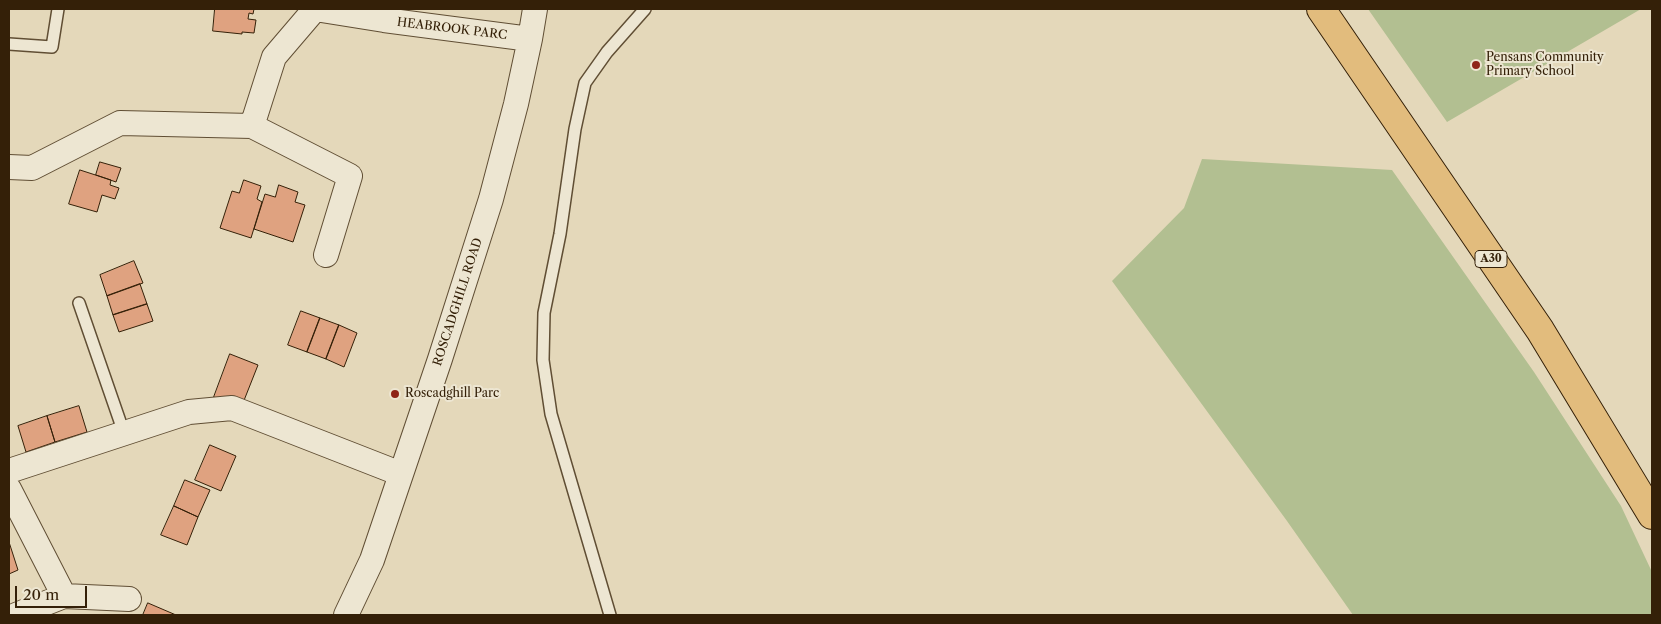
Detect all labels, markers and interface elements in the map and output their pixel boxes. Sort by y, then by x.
street label: HEABROOK PARC [396,15,508,43]
place label: Pensans Community Primary School [1486,51,1604,79]
marker: Pensans Community Primary School [1470,59,1482,71]
street label: ROSCADGHILL ROAD [430,236,486,368]
road number: A30 [1475,250,1507,268]
place label: Roscadghill Parc [405,387,499,401]
marker: Roscadghill Parc [389,388,401,400]
scale bar [18,576,90,608]
text: 20 m [23,585,59,604]

